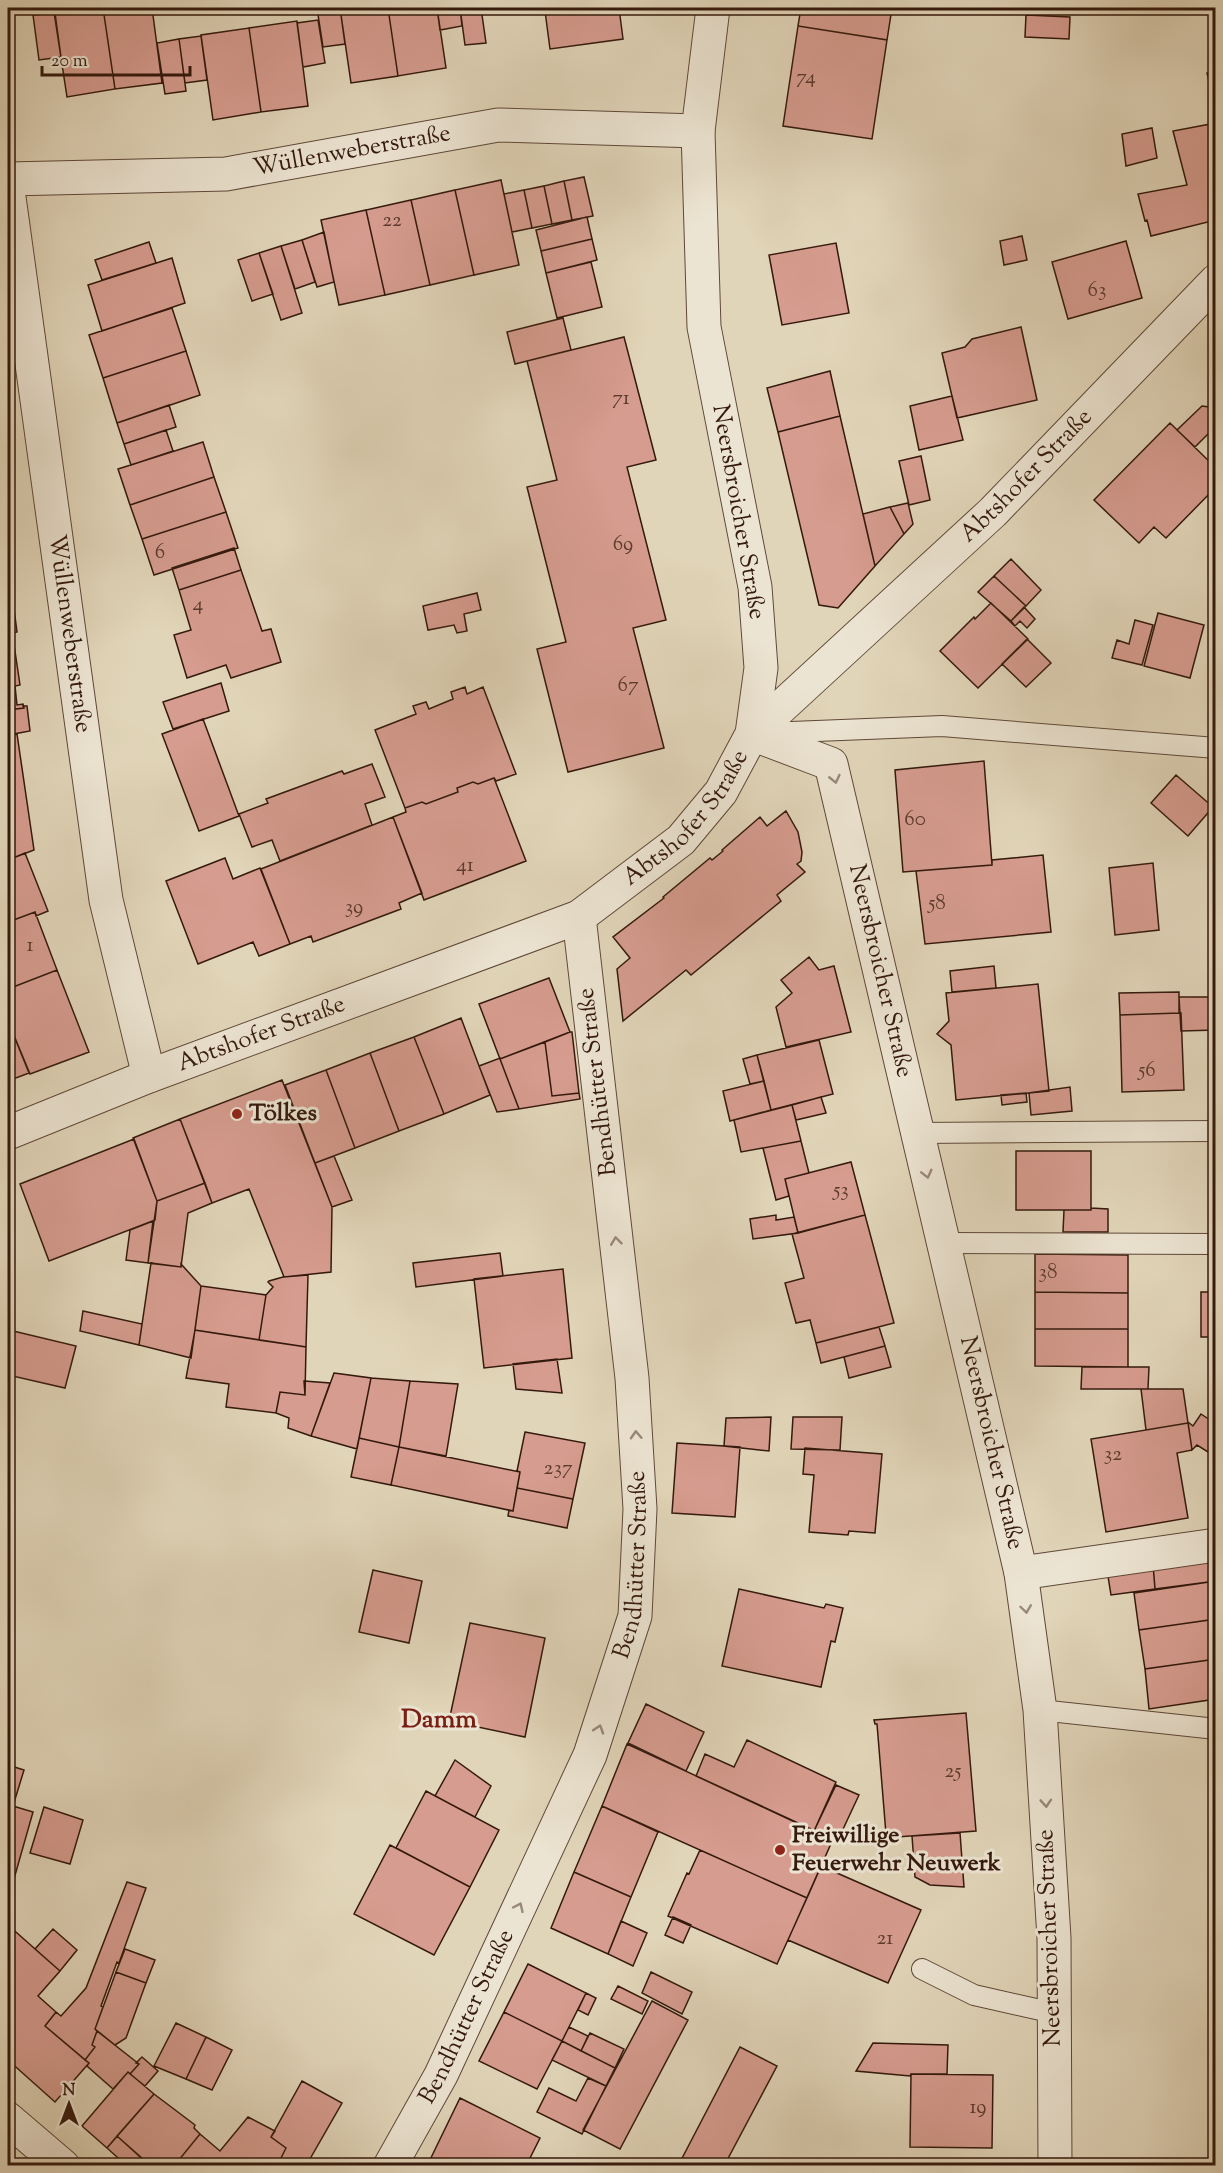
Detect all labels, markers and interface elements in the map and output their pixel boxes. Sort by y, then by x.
scale bar [42,39,190,77]
text: 20 m [51,49,88,75]
house number: 74 [796,63,816,93]
street label: Wüllenweberstraße [250,117,453,186]
house number: 22 [382,206,402,236]
house number: 63 [1088,276,1106,306]
house number: 71 [612,384,630,414]
street label: Abtshofer Straße [953,401,1101,551]
street label: Neersbroicher Straße [702,402,774,622]
house number: 69 [613,530,633,560]
street label: Wüllenweberstraße [39,532,100,735]
house number: 6 [155,538,165,568]
house number: 4 [193,590,203,620]
house number: 67 [618,671,639,701]
street label: Abtshofer Straße [616,744,757,895]
one-way arrow [827,774,840,784]
house number: 60 [904,805,926,835]
house number: 41 [456,851,474,881]
street label: Neersbroicher Straße [839,861,921,1081]
house number: 58 [927,889,946,919]
house number: 39 [345,893,363,923]
house number: 1 [26,931,34,961]
street label: Bendhütter Straße [570,986,626,1178]
street label: Abtshofer Straße [173,988,350,1081]
house number: 56 [1137,1056,1156,1086]
place label: Tölkes [249,1097,317,1131]
marker: Tölkes [230,1107,244,1121]
one-way arrow [920,1168,933,1178]
house number: 53 [832,1176,849,1206]
one-way arrow [611,1236,623,1245]
house number: 38 [1039,1258,1057,1288]
street label: Neersbroicher Straße [950,1333,1032,1553]
one-way arrow [629,1430,642,1439]
house number: 32 [1104,1440,1122,1470]
house number: 237 [544,1454,573,1484]
street label: Bendhütter Straße [605,1470,657,1663]
one-way arrow [1020,1605,1032,1614]
district label: Damm [401,1702,477,1739]
one-way arrow [591,1724,604,1735]
house number: 25 [944,1757,962,1787]
one-way arrow [1039,1799,1052,1808]
place label: Freiwillige Feuerwehr Neuwerk [792,1819,1002,1881]
street label: Neersbroicher Straße [1029,1829,1071,2047]
marker: Freiwillige Feuerwehr Neuwerk [773,1843,787,1857]
one-way arrow [512,1902,524,1913]
street label: Bendhütter Straße [411,1924,523,2111]
house number: 21 [877,1924,893,1954]
north arrow [39,2074,99,2134]
text: N [63,2080,76,2103]
house number: 19 [969,2093,987,2123]

